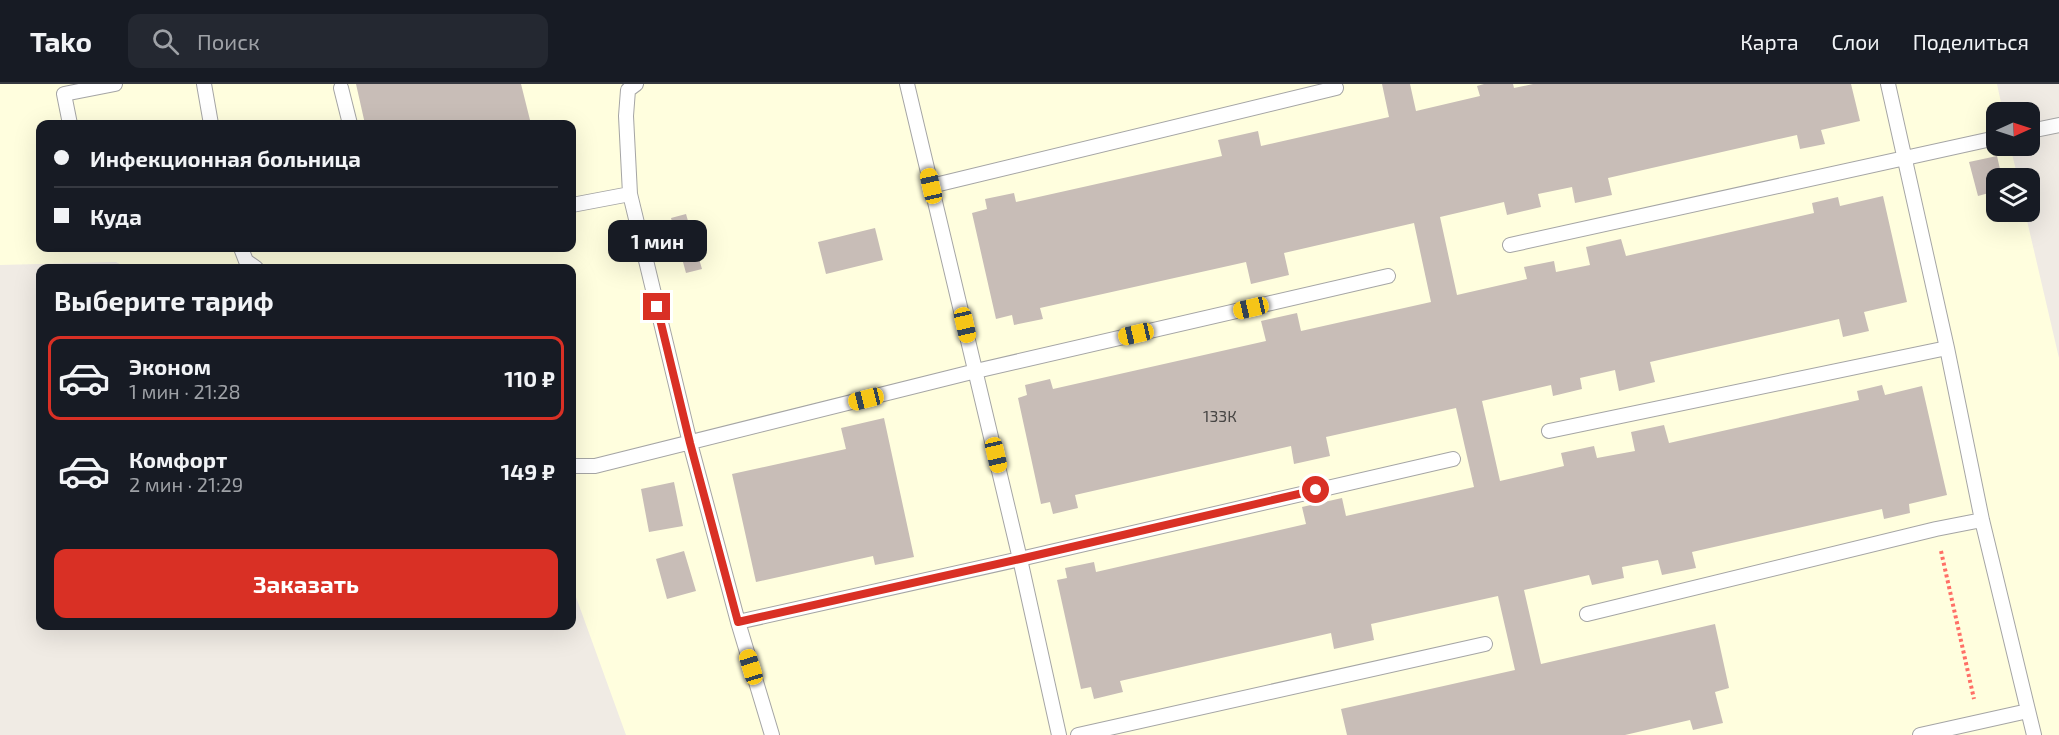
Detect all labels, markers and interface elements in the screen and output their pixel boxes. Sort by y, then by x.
search box [128,14,548,68]
text: Tako [30,24,92,58]
icon: search [149,25,182,58]
text: Поиск [197,28,260,54]
text: Карта [1740,29,1799,54]
text: Слои [1832,29,1880,54]
text: Поделиться [1913,29,2029,54]
north arrow [1986,102,2040,156]
map controls [1986,102,2040,222]
text: Инфекционная больница [90,145,361,171]
car [918,166,944,206]
button: layers [1986,168,2040,222]
text: Куда [90,203,142,229]
callout: 1 мин [608,220,706,262]
text: 1 мин [631,229,684,253]
text: Выберите тариф [54,284,274,316]
route end [643,293,670,320]
car [1231,295,1271,321]
car [952,305,978,345]
car [1116,321,1156,347]
icon: car [57,351,111,405]
text: Эконом [129,353,211,379]
text: 110 ₽ [504,365,555,391]
text: 1 мин · 21:28 [129,379,241,403]
car [846,386,886,412]
house number: 133К [1203,406,1237,425]
car [983,435,1009,475]
icon: car [57,444,111,498]
text: Комфорт [129,446,227,472]
text: 149 ₽ [501,458,555,484]
text: 2 мин · 21:29 [129,472,243,496]
route start [1302,476,1329,503]
button: Заказать [54,549,558,618]
car [737,647,765,687]

